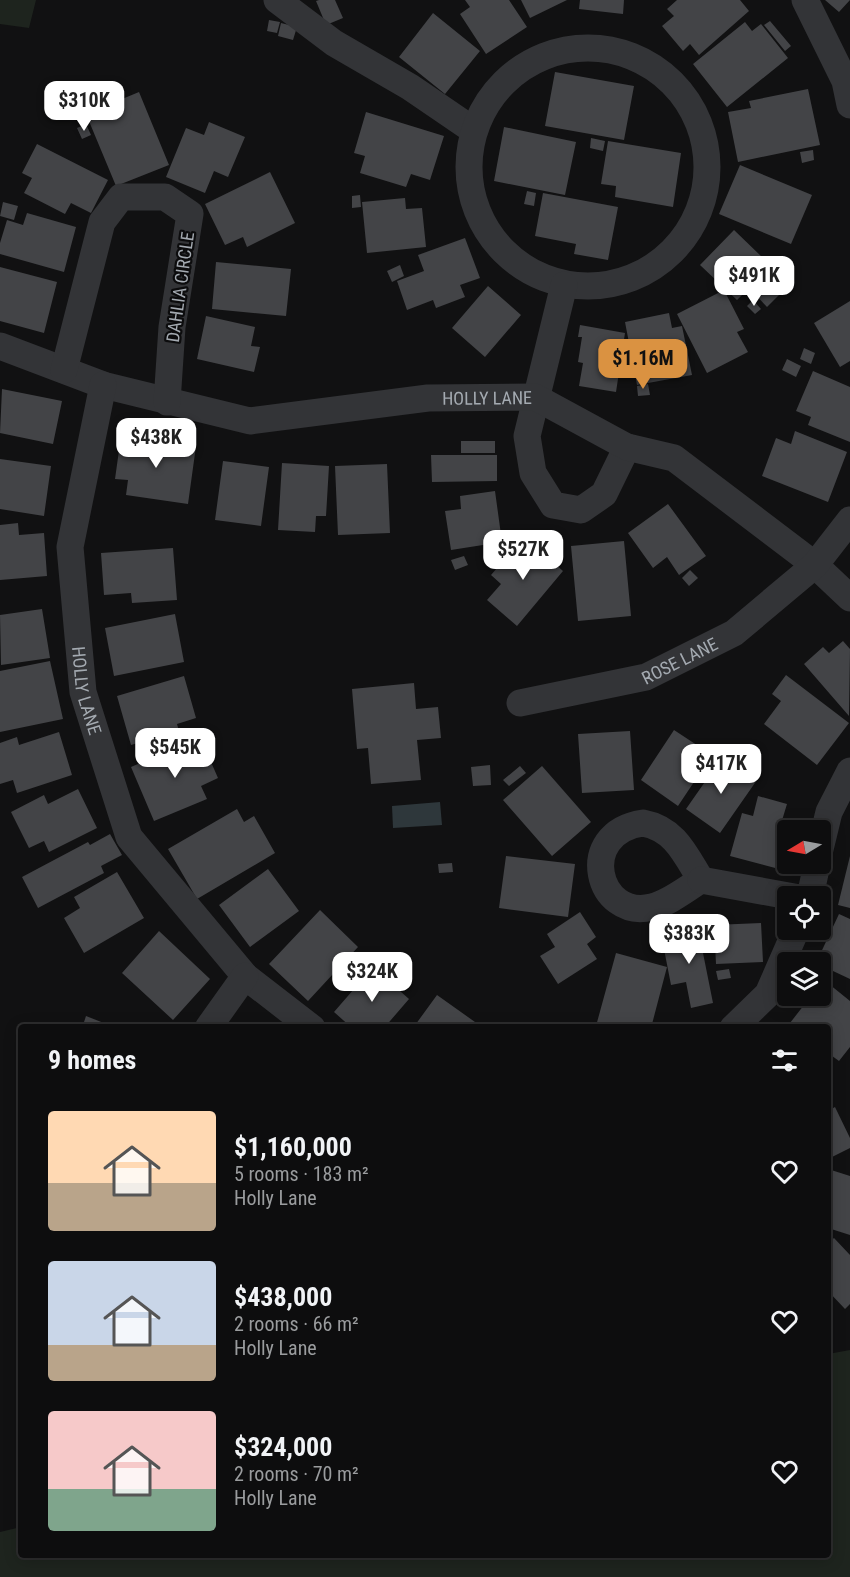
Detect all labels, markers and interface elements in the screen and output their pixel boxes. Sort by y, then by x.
pin: $310K [42,81,126,132]
text: $310K [58,88,110,112]
street label: DAHLIA CIRCLE [162,230,198,344]
pin: $491K [712,256,796,307]
text: $491K [728,263,780,287]
pin: $1.16M [594,339,692,390]
text: $1.16M [612,346,674,370]
street label: HOLLY LANE [442,387,532,408]
pin: $438K [114,418,198,469]
text: $438K [130,425,182,449]
pin: $527K [481,530,565,581]
text: $527K [497,537,549,561]
street label: ROSE LANE [638,633,721,688]
street label: HOLLY LANE [68,645,106,737]
pin: $545K [133,728,217,779]
text: $545K [149,735,201,759]
pin: $417K [679,744,763,795]
text: $417K [695,751,747,775]
north arrow [777,820,831,874]
map controls [777,820,831,1006]
button: locate [777,886,831,940]
pin: $383K [647,914,731,965]
text: $383K [663,921,715,945]
pin: $324K [330,952,414,1003]
button: layers [777,952,831,1006]
text: $324K [346,959,398,983]
icon: filters [768,1044,801,1077]
text: 9 homes [48,1045,136,1075]
text: $1,160,000 [234,1132,352,1162]
icon: home [96,1135,168,1207]
icon: heart [768,1155,801,1188]
text: 5 rooms · 183 m² [234,1162,369,1186]
text: Holly Lane [234,1186,317,1210]
text: $438,000 [234,1282,332,1312]
icon: home [96,1285,168,1357]
icon: heart [768,1305,801,1338]
text: 2 rooms · 66 m² [234,1312,359,1336]
text: Holly Lane [234,1336,317,1360]
text: $324,000 [234,1432,332,1462]
icon: home [96,1435,168,1507]
icon: heart [768,1455,801,1488]
text: 2 rooms · 70 m² [234,1462,359,1486]
text: Holly Lane [234,1486,317,1510]

